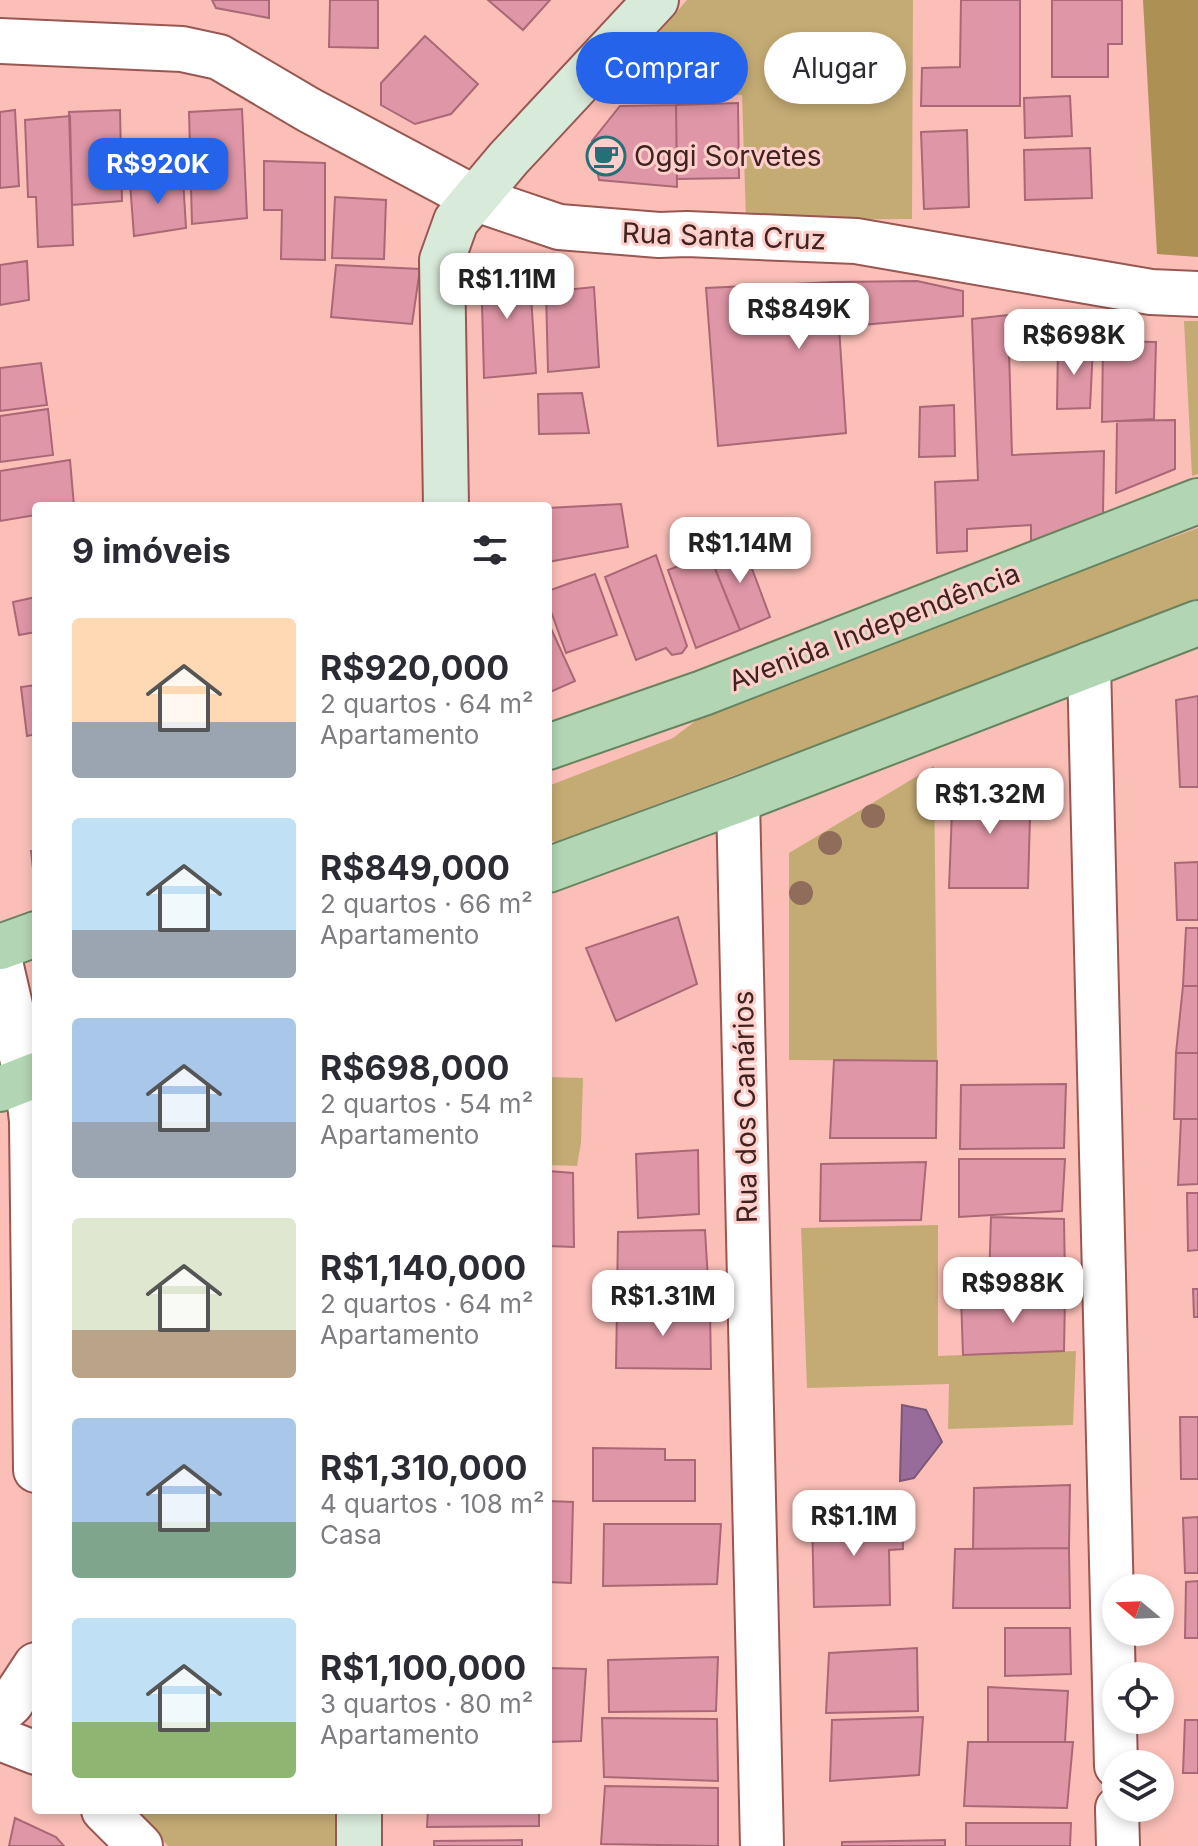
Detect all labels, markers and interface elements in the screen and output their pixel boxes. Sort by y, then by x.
chip: Comprar [576,32,748,104]
chip: Alugar [764,32,906,104]
cafe icon: Oggi Sorvetes [585,135,627,177]
pin: R$920K [93,138,223,206]
place label: Oggi Sorvetes [634,139,822,173]
text: R$920K [106,148,210,179]
street label: Rua Santa Cruz [621,215,827,257]
pin: R$1.11M [433,253,581,321]
text: R$1.11M [458,263,556,294]
pin: R$849K [734,283,864,351]
text: R$849K [747,293,851,324]
pin: R$698K [1009,309,1139,377]
text: R$698K [1022,319,1126,350]
pin: R$1.14M [666,517,814,585]
text: R$1.14M [688,527,792,558]
icon: filters [468,528,512,572]
text: 9 imóveis [72,530,231,571]
street label: Avenida Independência [724,556,1024,698]
text: R$920,000 [320,647,509,688]
icon: home [136,650,232,746]
text: 2 quartos · 64 m² [320,688,533,719]
text: Apartamento [320,719,479,750]
pin: R$1.32M [916,768,1064,836]
text: R$1.32M [935,778,1045,809]
text: R$849,000 [320,847,510,888]
icon: home [136,850,232,946]
text: 2 quartos · 66 m² [320,888,533,919]
text: Apartamento [320,919,479,950]
street label: Rua dos Canários [726,990,764,1224]
text: R$698,000 [320,1047,509,1088]
icon: home [136,1050,232,1146]
text: 2 quartos · 54 m² [320,1088,533,1119]
text: Apartamento [320,1119,479,1150]
text: R$1,140,000 [320,1247,526,1288]
icon: home [136,1250,232,1346]
pin: R$988K [948,1257,1078,1325]
text: R$988K [961,1267,1065,1298]
pin: R$1.31M [589,1270,737,1338]
text: R$1.31M [610,1280,716,1311]
text: 2 quartos · 64 m² [320,1288,533,1319]
text: Apartamento [320,1319,479,1350]
text: R$1,310,000 [320,1447,528,1488]
icon: home [136,1450,232,1546]
text: 4 quartos · 108 m² [320,1488,545,1519]
pin: R$1.1M [789,1490,919,1558]
text: R$1.1M [810,1500,898,1531]
text: Casa [320,1519,382,1550]
north arrow [1102,1574,1174,1646]
map controls [1102,1574,1174,1822]
text: R$1,100,000 [320,1647,526,1688]
icon: home [136,1650,232,1746]
button: locate [1102,1662,1174,1734]
text: 3 quartos · 80 m² [320,1688,533,1719]
text: Apartamento [320,1719,479,1750]
button: layers [1102,1750,1174,1822]

